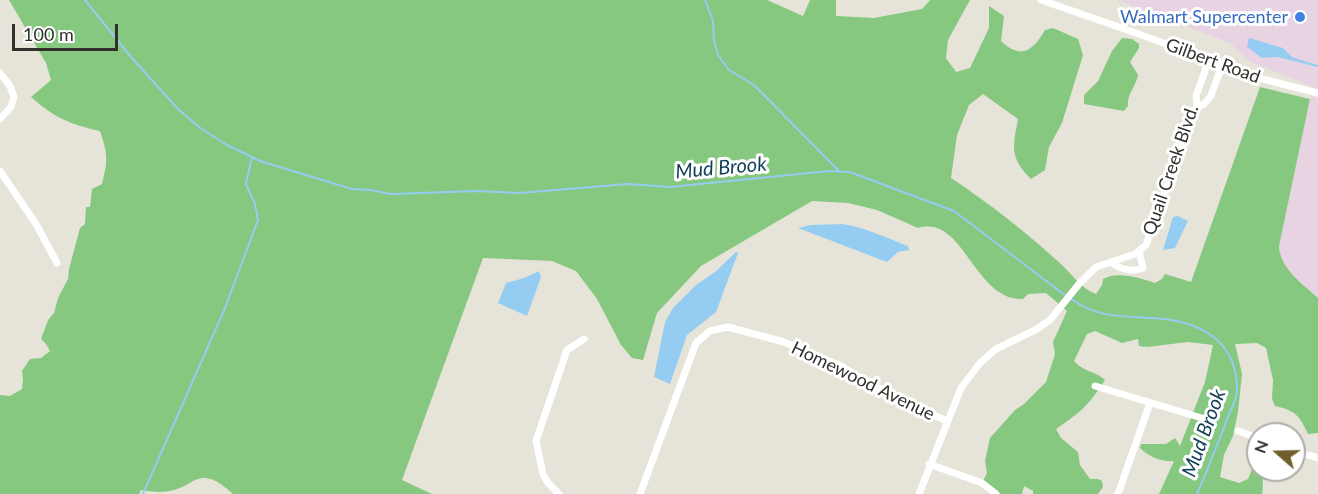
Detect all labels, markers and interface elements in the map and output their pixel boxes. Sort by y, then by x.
place label: Walmart Supercenter [1120,6,1288,28]
marker: Walmart Supercenter [1293,10,1307,24]
scale bar [15,12,122,50]
text: 100 m [23,23,74,45]
street label: Gilbert Road [1163,34,1263,88]
street label: Quail Creek Blvd. [1139,102,1203,238]
water label: Mud Brook [674,152,768,184]
street label: Homewood Avenue [788,337,938,425]
water label: Mud Brook [1177,386,1231,480]
north arrow [1246,422,1306,482]
text: N [1249,437,1272,455]

